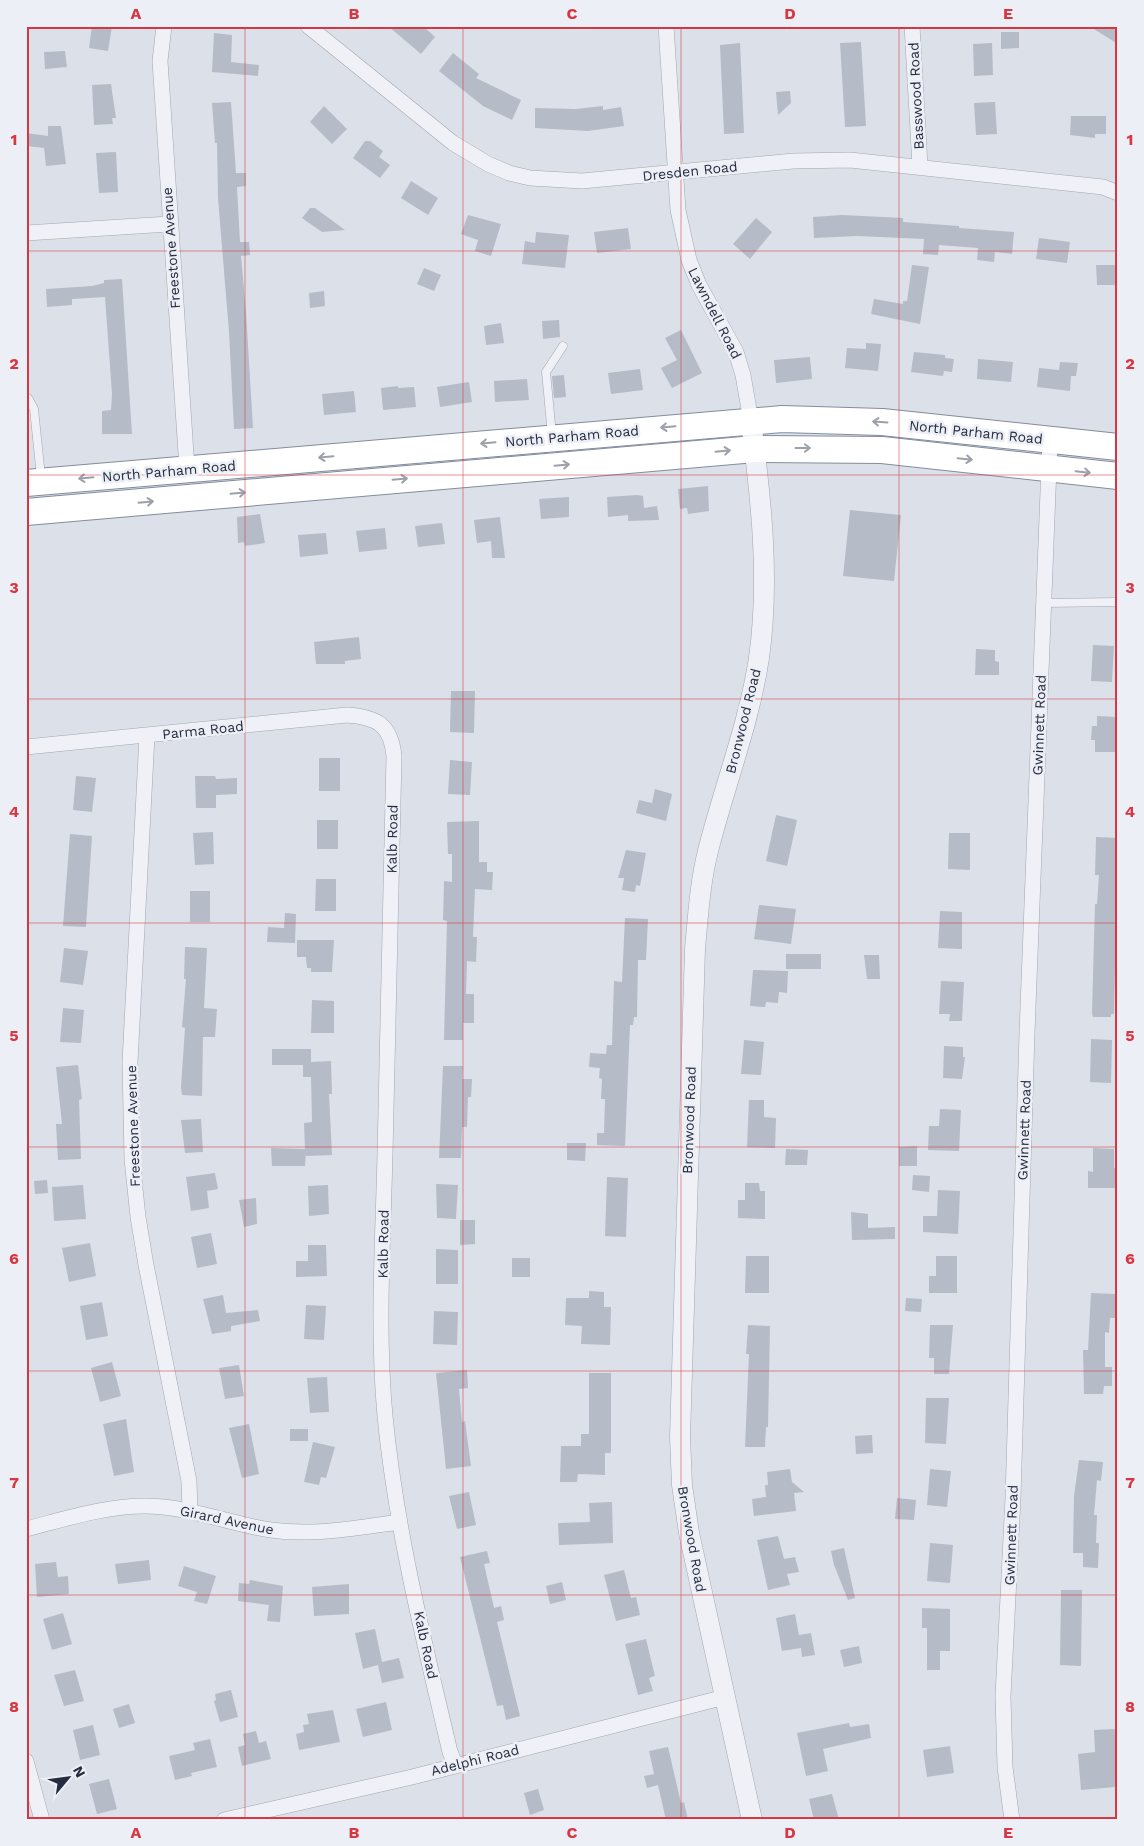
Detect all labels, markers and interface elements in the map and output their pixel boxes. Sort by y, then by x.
text: A [131,4,142,23]
text: B [349,4,360,23]
text: C [567,4,578,23]
text: D [784,4,796,23]
text: E [1003,4,1013,23]
street label: Basswood Road [905,42,927,150]
text: 1 [11,130,17,149]
text: 1 [1127,130,1133,149]
street label: Dresden Road [642,158,738,184]
street label: Freestone Avenue [159,187,183,309]
street label: Lawndell Road [685,265,745,361]
text: 2 [9,354,19,373]
text: 2 [1125,354,1135,373]
one-way arrow [872,417,888,426]
street label: North Parham Road [908,417,1044,447]
street label: North Parham Road [504,422,640,450]
one-way arrow [660,423,676,432]
one-way arrow [480,438,496,447]
one-way arrow [795,443,811,453]
one-way arrow [715,446,731,456]
one-way arrow [319,452,335,462]
one-way arrow [957,454,973,464]
street label: North Parham Road [101,457,237,485]
one-way arrow [553,460,569,470]
one-way arrow [1075,467,1091,477]
one-way arrow [78,473,94,483]
one-way arrow [391,474,407,484]
one-way arrow [230,489,246,498]
one-way arrow [138,497,154,506]
text: 3 [9,578,19,597]
text: 3 [1125,578,1135,597]
street label: Bronwood Road [722,667,764,775]
street label: Gwinnett Road [1029,674,1049,776]
street label: Parma Road [161,718,245,742]
text: 4 [9,802,19,821]
text: 4 [1125,802,1135,821]
street label: Kalb Road [383,804,401,874]
text: 5 [9,1026,19,1045]
text: 5 [1125,1026,1135,1045]
street label: Freestone Avenue [123,1065,143,1187]
street label: Bronwood Road [679,1066,699,1174]
street label: Gwinnett Road [1014,1079,1034,1181]
street label: Kalb Road [374,1209,392,1279]
text: 6 [9,1249,19,1268]
text: 6 [1125,1249,1135,1268]
text: 7 [9,1473,19,1492]
text: 7 [1125,1473,1135,1492]
street label: Gwinnett Road [1001,1484,1021,1586]
street label: Bronwood Road [675,1485,709,1593]
street label: Girard Avenue [179,1502,275,1538]
street label: Kalb Road [411,1610,441,1680]
text: 8 [9,1697,19,1716]
text: 8 [1125,1697,1135,1716]
street label: Adelphi Road [429,1741,521,1779]
north arrow [42,1754,92,1804]
text: N [70,1763,89,1780]
text: A [131,1823,142,1842]
text: B [349,1823,360,1842]
text: C [567,1823,578,1842]
text: D [784,1823,796,1842]
text: E [1003,1823,1013,1842]

